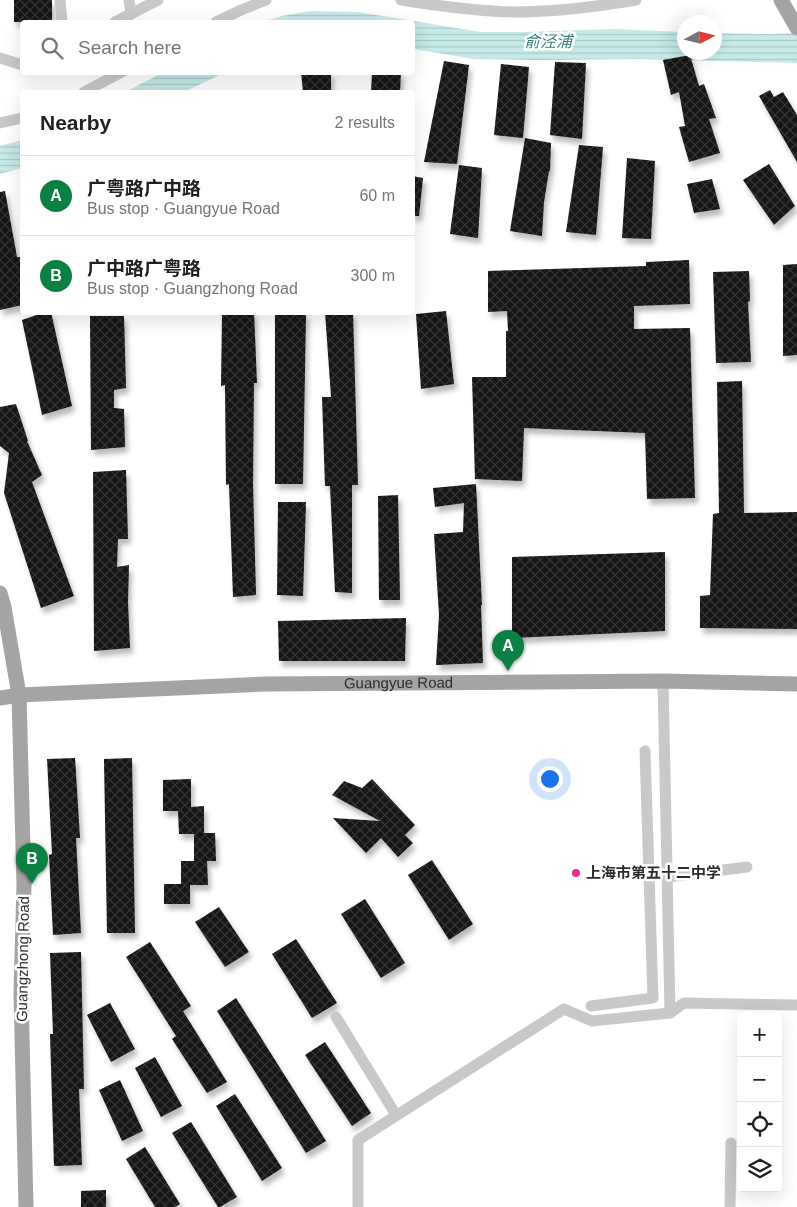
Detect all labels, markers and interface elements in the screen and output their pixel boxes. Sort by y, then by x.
north arrow [677,15,722,60]
search box [20,20,415,75]
water label: 俞泾浦 [524,33,575,50]
icon: search [38,34,66,62]
text: Search here [78,37,182,58]
text: Nearby [40,111,111,134]
text: 2 results [335,114,395,131]
text: 广粤路广中路 [87,178,201,199]
text: A [50,187,62,204]
text: 60 m [359,187,395,204]
text: Bus stop · Guangyue Road [87,200,280,217]
text: 广中路广粤路 [87,258,201,279]
text: B [50,267,62,284]
text: 300 m [351,267,395,284]
text: Bus stop · Guangzhong Road [87,280,298,297]
pin: A [492,630,524,671]
street label: Guangyue Road [344,674,453,691]
your location [537,766,563,792]
pin: B [16,843,48,884]
place label: 上海市第五十二中学 [586,864,721,881]
marker: 上海市第五十二中学 [570,867,582,879]
street label: Guangzhong Road [13,896,32,1022]
map controls [737,1012,782,1192]
button: + [737,1012,782,1057]
button: − [737,1057,782,1102]
button: locate [737,1102,782,1147]
button: layers [737,1147,782,1192]

